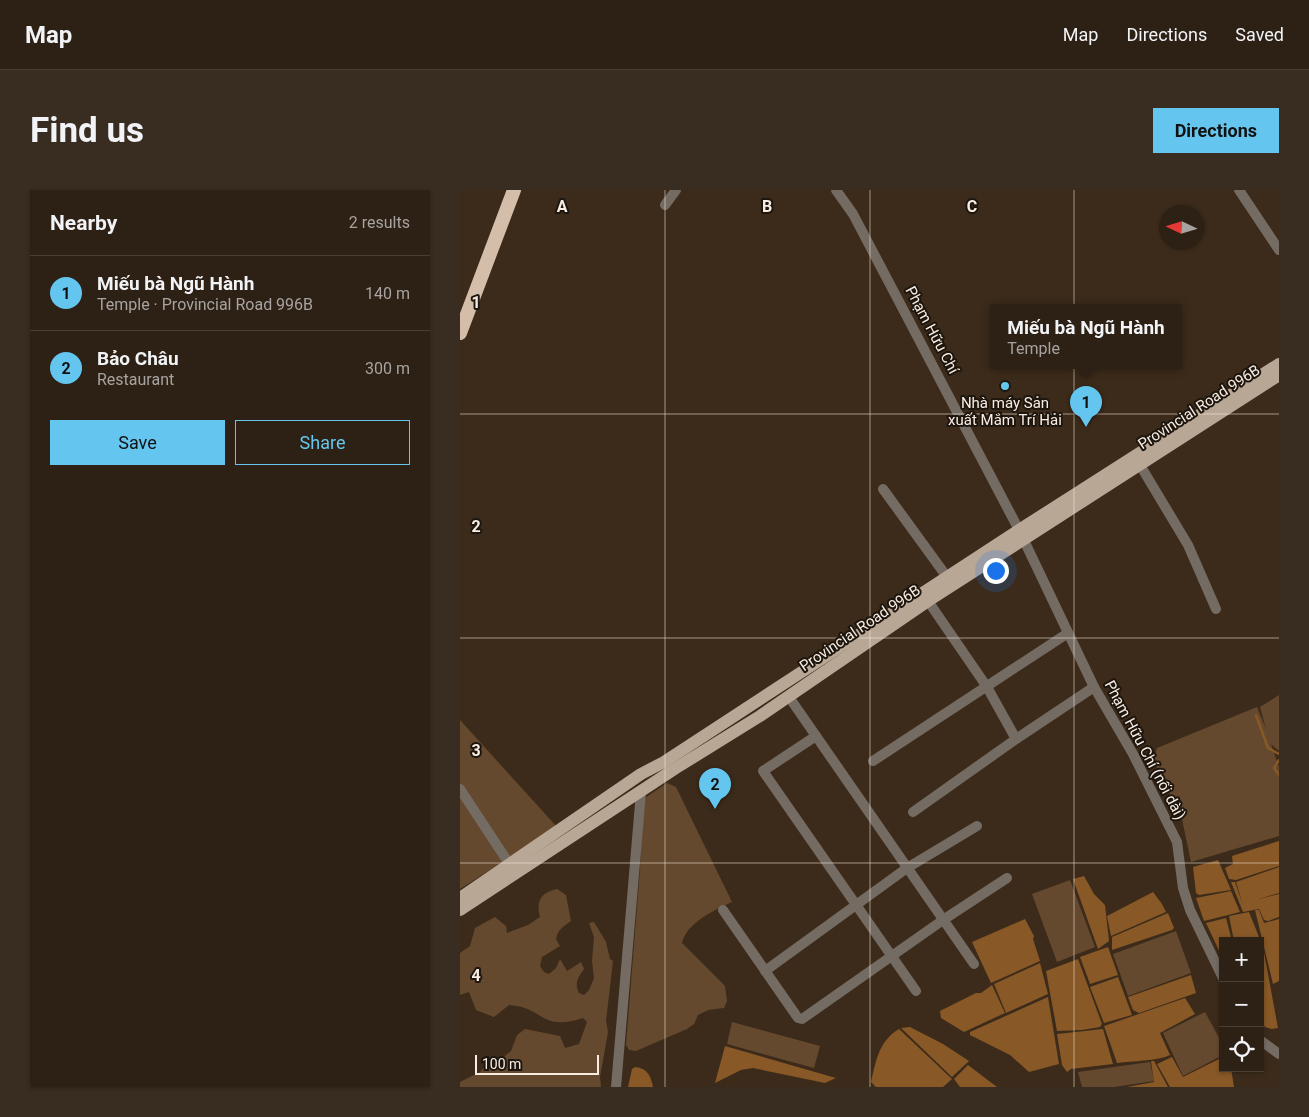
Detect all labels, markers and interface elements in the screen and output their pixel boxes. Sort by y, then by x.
text: Map [25,21,72,49]
text: Map [1063,24,1098,45]
text: Directions [1126,24,1207,45]
text: Saved [1235,24,1284,45]
button: Directions [1153,108,1279,153]
text: Find us [30,110,144,151]
text: A [557,197,568,216]
text: B [762,197,772,216]
text: C [967,197,977,216]
north arrow [1159,205,1204,250]
text: Nearby [50,211,117,235]
text: 2 results [349,213,410,232]
text: Miếu bà Ngũ Hành [97,272,254,295]
street label: Phạm Hữu Chí [901,283,963,378]
text: 1 [61,284,71,303]
text: 140 m [365,284,410,303]
text: 1 [471,293,481,312]
text: Temple · Provincial Road 996B [97,295,313,314]
popup [990,304,1182,369]
text: Miếu bà Ngũ Hành [1007,316,1165,339]
text: Temple [1007,339,1060,358]
text: Bảo Châu [97,347,179,370]
text: 2 [61,359,71,378]
text: 300 m [365,359,410,378]
street label: Provincial Road 996B [1135,361,1263,453]
text: Restaurant [97,370,174,389]
marker: Nhà máy Sản xuất Mắm Trí Hải [999,380,1011,392]
pin: 1 [1070,386,1102,427]
place label: Nhà máy Sản xuất Mắm Trí Hải [948,394,1062,429]
button: Save [50,420,225,465]
button: Share [235,420,410,465]
text: 2 [471,517,481,536]
your location [983,558,1009,584]
street label: Provincial Road 996B [796,581,924,675]
street label: Phạm Hữu Chí (nối dài) [1101,677,1189,823]
text: 3 [471,741,481,760]
pin: 2 [699,768,731,809]
map controls [1219,937,1264,1072]
button: + [1219,937,1264,982]
text: 4 [471,966,481,985]
button: − [1219,982,1264,1027]
button: locate [1219,1027,1264,1072]
scale bar [475,1052,599,1075]
text: 100 m [482,1056,521,1072]

